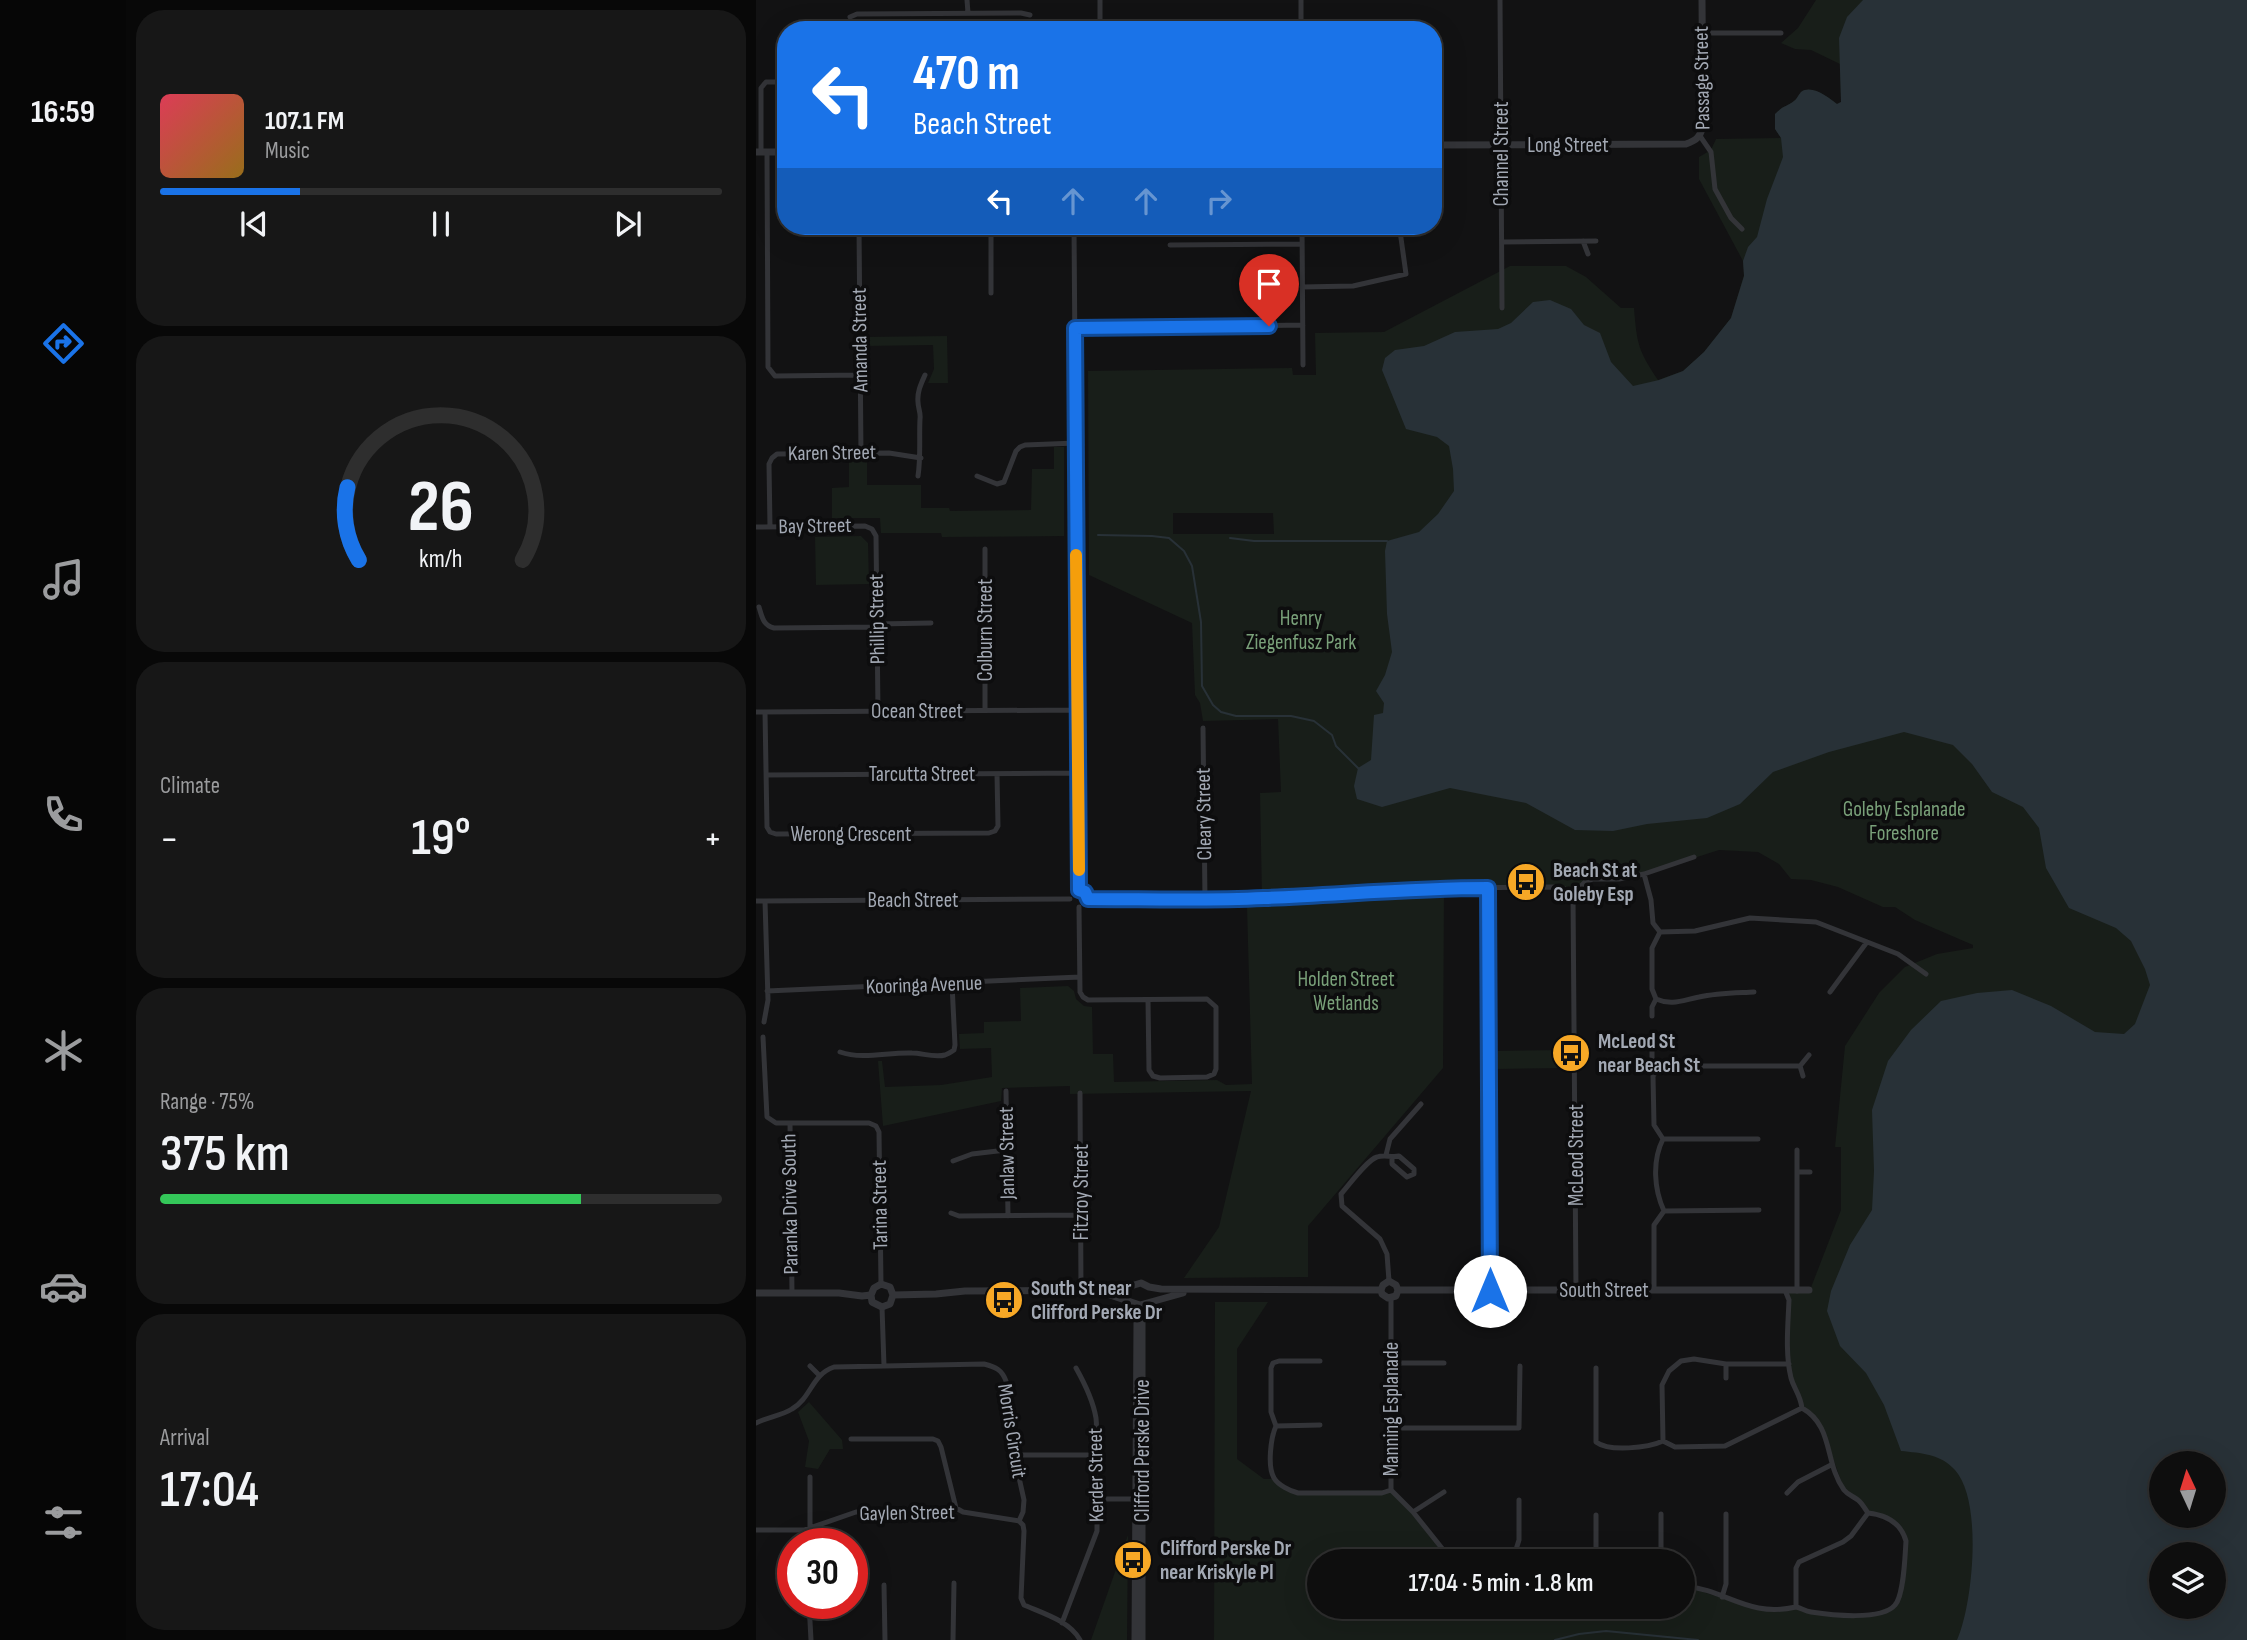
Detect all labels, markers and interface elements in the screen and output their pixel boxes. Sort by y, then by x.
street label: Passage Street [1689,26,1715,130]
text: 470 m [913,45,1020,104]
icon: left [798,49,889,140]
text: 16:59 [31,93,95,132]
street label: Channel Street [1489,101,1514,207]
text: Beach Street [913,105,1052,144]
text: 107.1 FM [265,106,344,137]
street label: Long Street [1527,133,1609,158]
text: Music [265,137,310,165]
icon: left [981,182,1019,220]
icon: ahead [1054,182,1092,220]
icon: ahead [1127,182,1165,220]
icon: right [1200,182,1238,220]
icon: previous [235,205,273,243]
icon: pause [422,205,460,243]
icon: next [609,205,647,243]
pin [1239,254,1299,326]
icon: arrive [1250,265,1288,303]
street label: Amanda Street [847,288,873,393]
icon: directions [39,319,88,368]
street label: Karen Street [788,440,876,466]
text: 26 [408,464,474,552]
street label: Bay Street [778,513,852,539]
text: km/h [419,544,463,575]
icon: music [39,555,88,604]
street label: Phillip Street [864,574,890,664]
street label: Colburn Street [973,579,998,681]
park label: Henry Ziegenfusz Park [1246,606,1356,655]
street label: Ocean Street [871,699,963,724]
street label: Tarcutta Street [869,762,975,787]
street label: Cleary Street [1191,767,1217,861]
text: Climate [160,772,220,800]
icon: phone [39,790,88,839]
park label: Goleby Esplanade Foreshore [1843,797,1965,846]
text: 19° [411,807,471,870]
text: − [160,817,179,862]
text: + [703,817,722,862]
street label: Werong Crescent [791,822,911,847]
place label: Beach St at Goleby Esp [1553,858,1637,907]
bus stop icon: Beach St at Goleby Esp [1505,861,1547,903]
street label: Beach Street [868,888,958,913]
park label: Holden Street Wetlands [1297,967,1395,1016]
street label: Kooringa Avenue [865,970,983,1000]
icon: climate [39,1026,88,1075]
place label: McLeod St near Beach St [1598,1029,1700,1078]
bus stop icon: McLeod St near Beach St [1550,1032,1592,1074]
text: Range · 75% [160,1088,254,1116]
street label: McLeod Street [1564,1104,1589,1206]
street label: Janlaw Street [994,1106,1020,1201]
text: 375 km [160,1123,290,1186]
street label: Paranka Drive South [776,1133,804,1275]
street label: Fitzroy Street [1069,1144,1094,1240]
street label: Tarina Street [867,1160,893,1250]
position arrow [1453,1254,1527,1328]
icon: car [39,1262,88,1311]
place label: South St near Clifford Perske Dr [1031,1276,1163,1325]
street label: South Street [1559,1278,1649,1303]
bus stop icon: South St near Clifford Perske Dr [983,1279,1025,1321]
street label: Manning Esplanade [1379,1342,1404,1476]
street label: Clifford Perske Drive [1130,1379,1155,1523]
street label: Morris Circuit [992,1382,1032,1480]
text: Arrival [160,1424,209,1452]
street label: Kerder Street [1083,1428,1109,1522]
north arrow [2149,1451,2226,1528]
map controls [2149,1451,2226,1619]
text: 17:04 [160,1459,259,1522]
icon: filters [39,1498,88,1547]
street label: Gaylen Street [859,1500,955,1526]
speed limit sign: 30 [777,1528,868,1619]
place label: Clifford Perske Dr near Kriskyle Pl [1160,1536,1292,1585]
bus stop icon: Clifford Perske Dr near Kriskyle Pl [1112,1539,1154,1581]
button: layers [2149,1542,2226,1619]
text: 17:04 · 5 min · 1.8 km [1408,1568,1594,1599]

